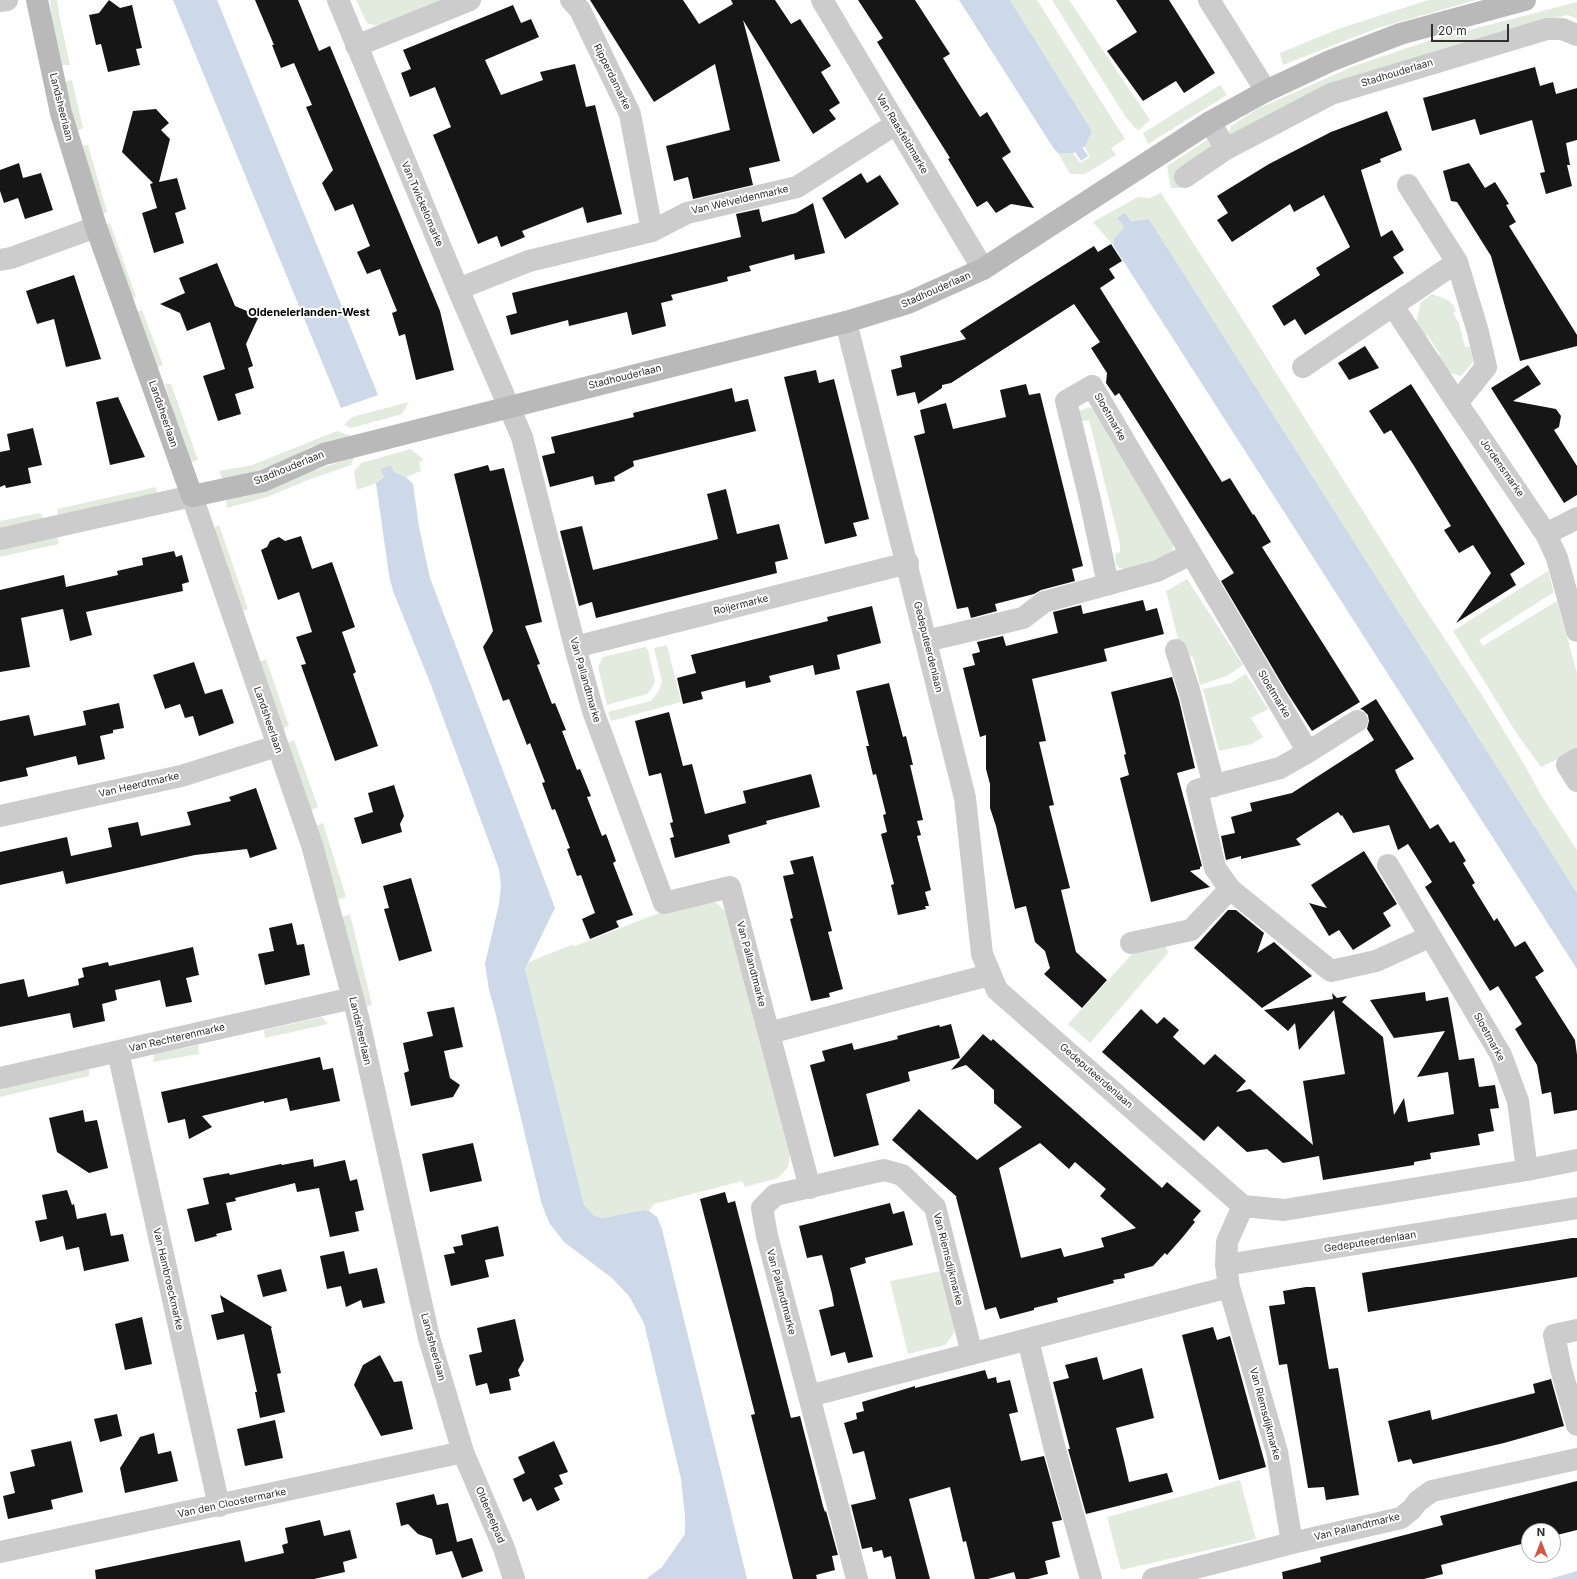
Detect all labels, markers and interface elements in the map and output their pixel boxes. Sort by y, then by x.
scale bar [1433,16,1511,42]
text: 20 m [1438,23,1467,38]
street label: Ripperdamarke [591,42,633,112]
street label: Stadhouderlaan [1360,56,1434,90]
street label: Landsheerlaan [47,72,75,142]
street label: Van Raasfeldmarke [873,92,931,176]
street label: Van Twickelomarke [399,159,445,249]
street label: Van Welveldenmarke [690,183,790,217]
street label: Stadhouderlaan [899,269,973,311]
district label: Oldenelerlanden-West [248,306,370,320]
street label: Stadhouderlaan [587,362,663,392]
street label: Landsheerlaan [146,379,180,449]
street label: Sloetmarke [1091,391,1129,443]
street label: Jordensmarke [1478,437,1526,499]
street label: Stadhouderlaan [252,448,326,488]
street label: Roijermarke [712,592,770,618]
street label: Gedeputeerdenlaan [911,600,945,694]
street label: Van Pallandtmarke [567,636,603,724]
street label: Sloetmarke [1255,668,1293,720]
street label: Landsheerlaan [251,685,285,755]
street label: Van Heerdtmarke [98,770,180,800]
street label: Van Pallandtmarke [734,920,768,1008]
street label: Landsheerlaan [346,996,374,1066]
street label: Sloetmarke [1471,1011,1507,1063]
street label: Van Rechterenmarke [128,1021,226,1055]
street label: Gedeputeerdenlaan [1057,1041,1135,1111]
street label: Van Riemsdijkmarke [931,1211,965,1307]
street label: Van Hambroeckmarke [150,1227,186,1331]
street label: Gedeputeerdenlaan [1323,1229,1417,1255]
street label: Van Pallandtmarke [764,1248,798,1336]
street label: Landsheerlaan [418,1312,448,1382]
street label: Van Riemsdijkmarke [1247,1366,1283,1462]
street label: Oldeneelpad [473,1485,507,1545]
street label: Van den Cloostermarke [177,1486,287,1520]
street label: Van Pallandtmarke [1313,1511,1401,1543]
north arrow [1521,1523,1561,1563]
text: N [1537,1525,1545,1539]

